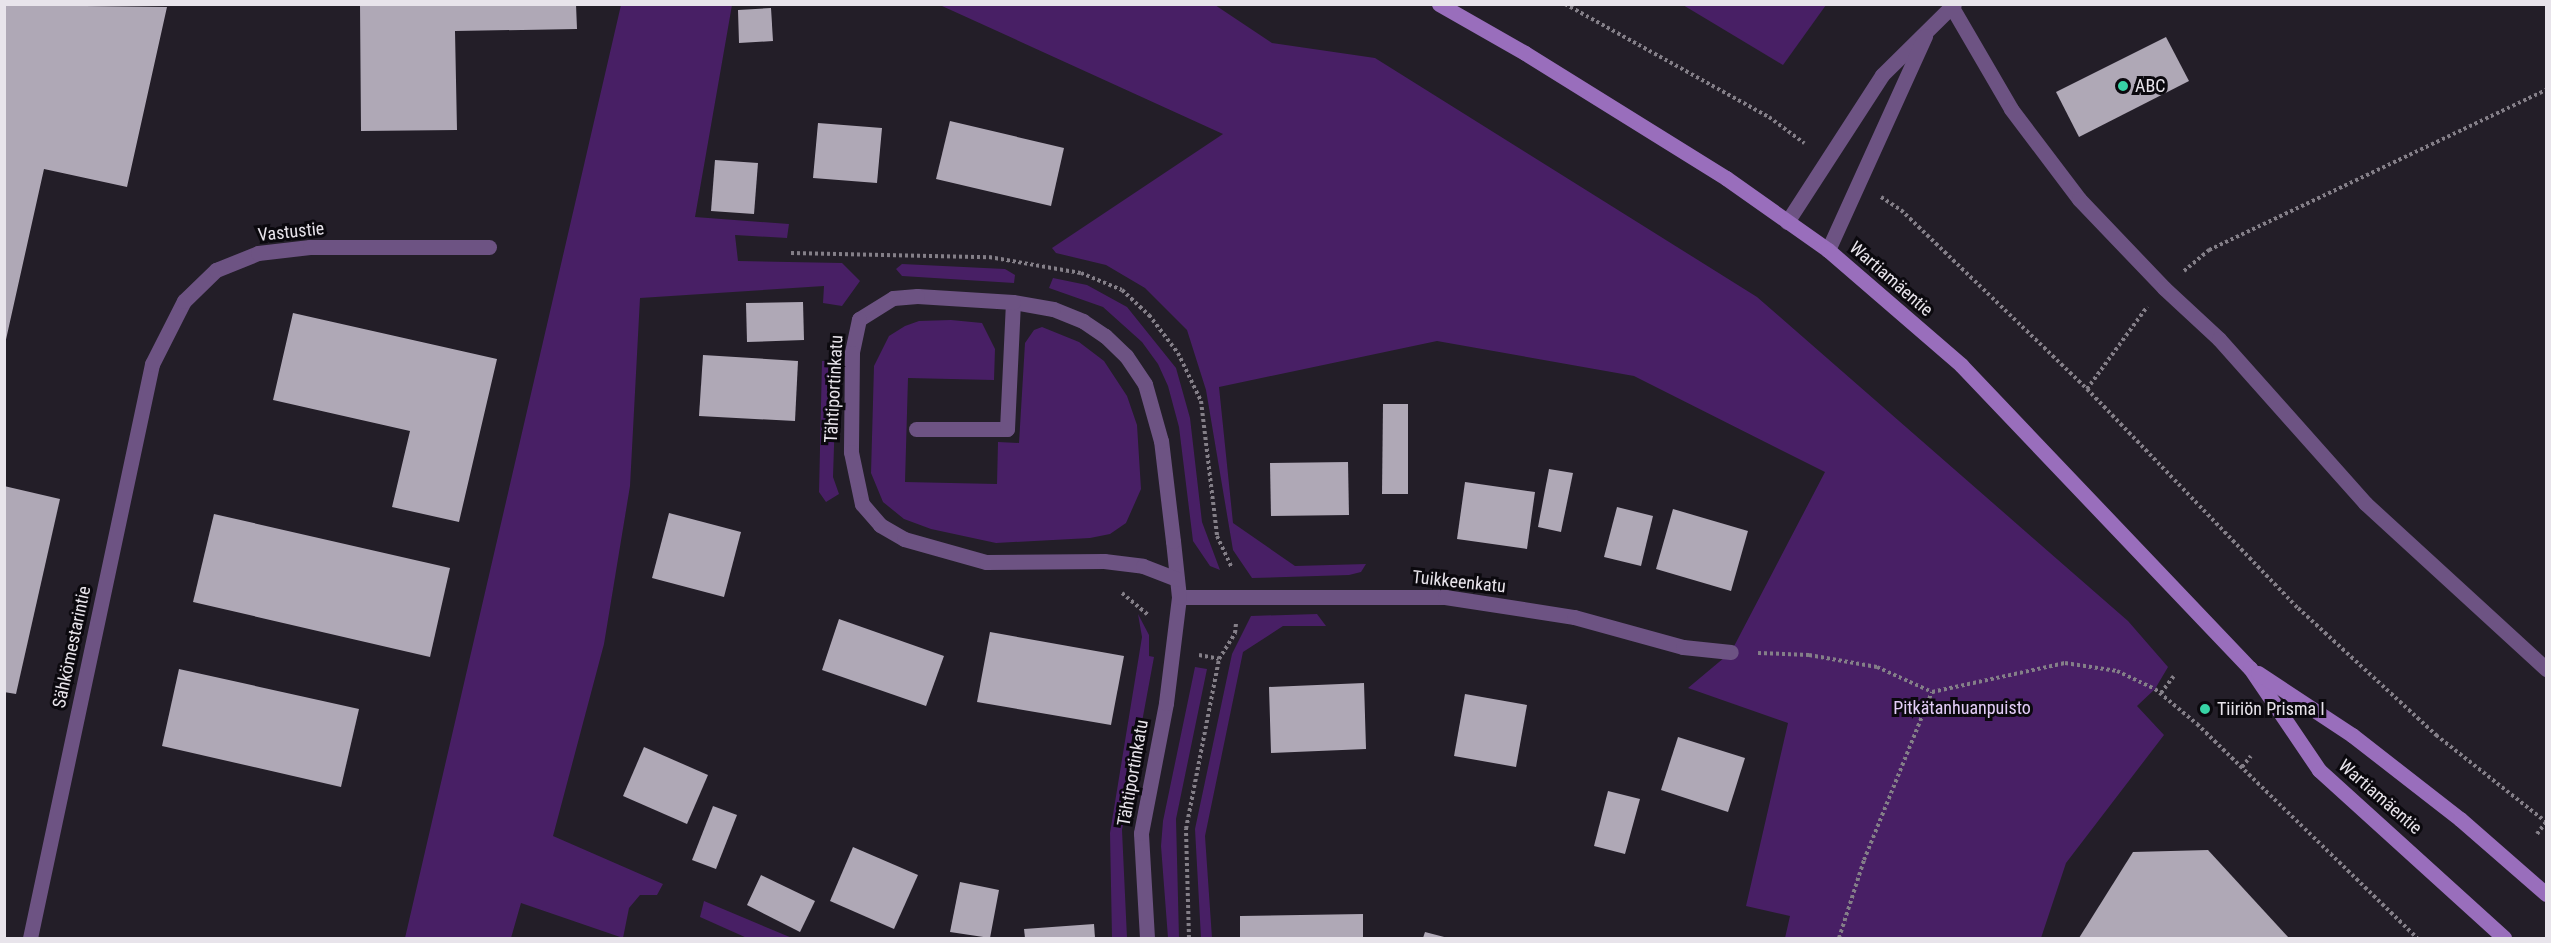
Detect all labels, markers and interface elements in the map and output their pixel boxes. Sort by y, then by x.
place label: ABC [2135,75,2165,97]
marker: ABC [2116,79,2130,93]
street label: Vastustie [257,218,325,246]
street label: Wartiamäentie [1845,237,1937,321]
street label: Tähtiportinkatu [820,335,848,443]
street label: Tuikkeenkatu [1411,566,1507,598]
street label: Sähkömestarintie [49,584,95,710]
park label: Pitkätanhuanpuisto [1893,697,2031,719]
place label: Tiiriön Prisma I [2217,698,2325,720]
marker: Tiiriön Prisma I [2198,702,2212,716]
street label: Tähtiportinkatu [1113,718,1153,828]
street label: Wartiamäentie [2334,755,2426,839]

